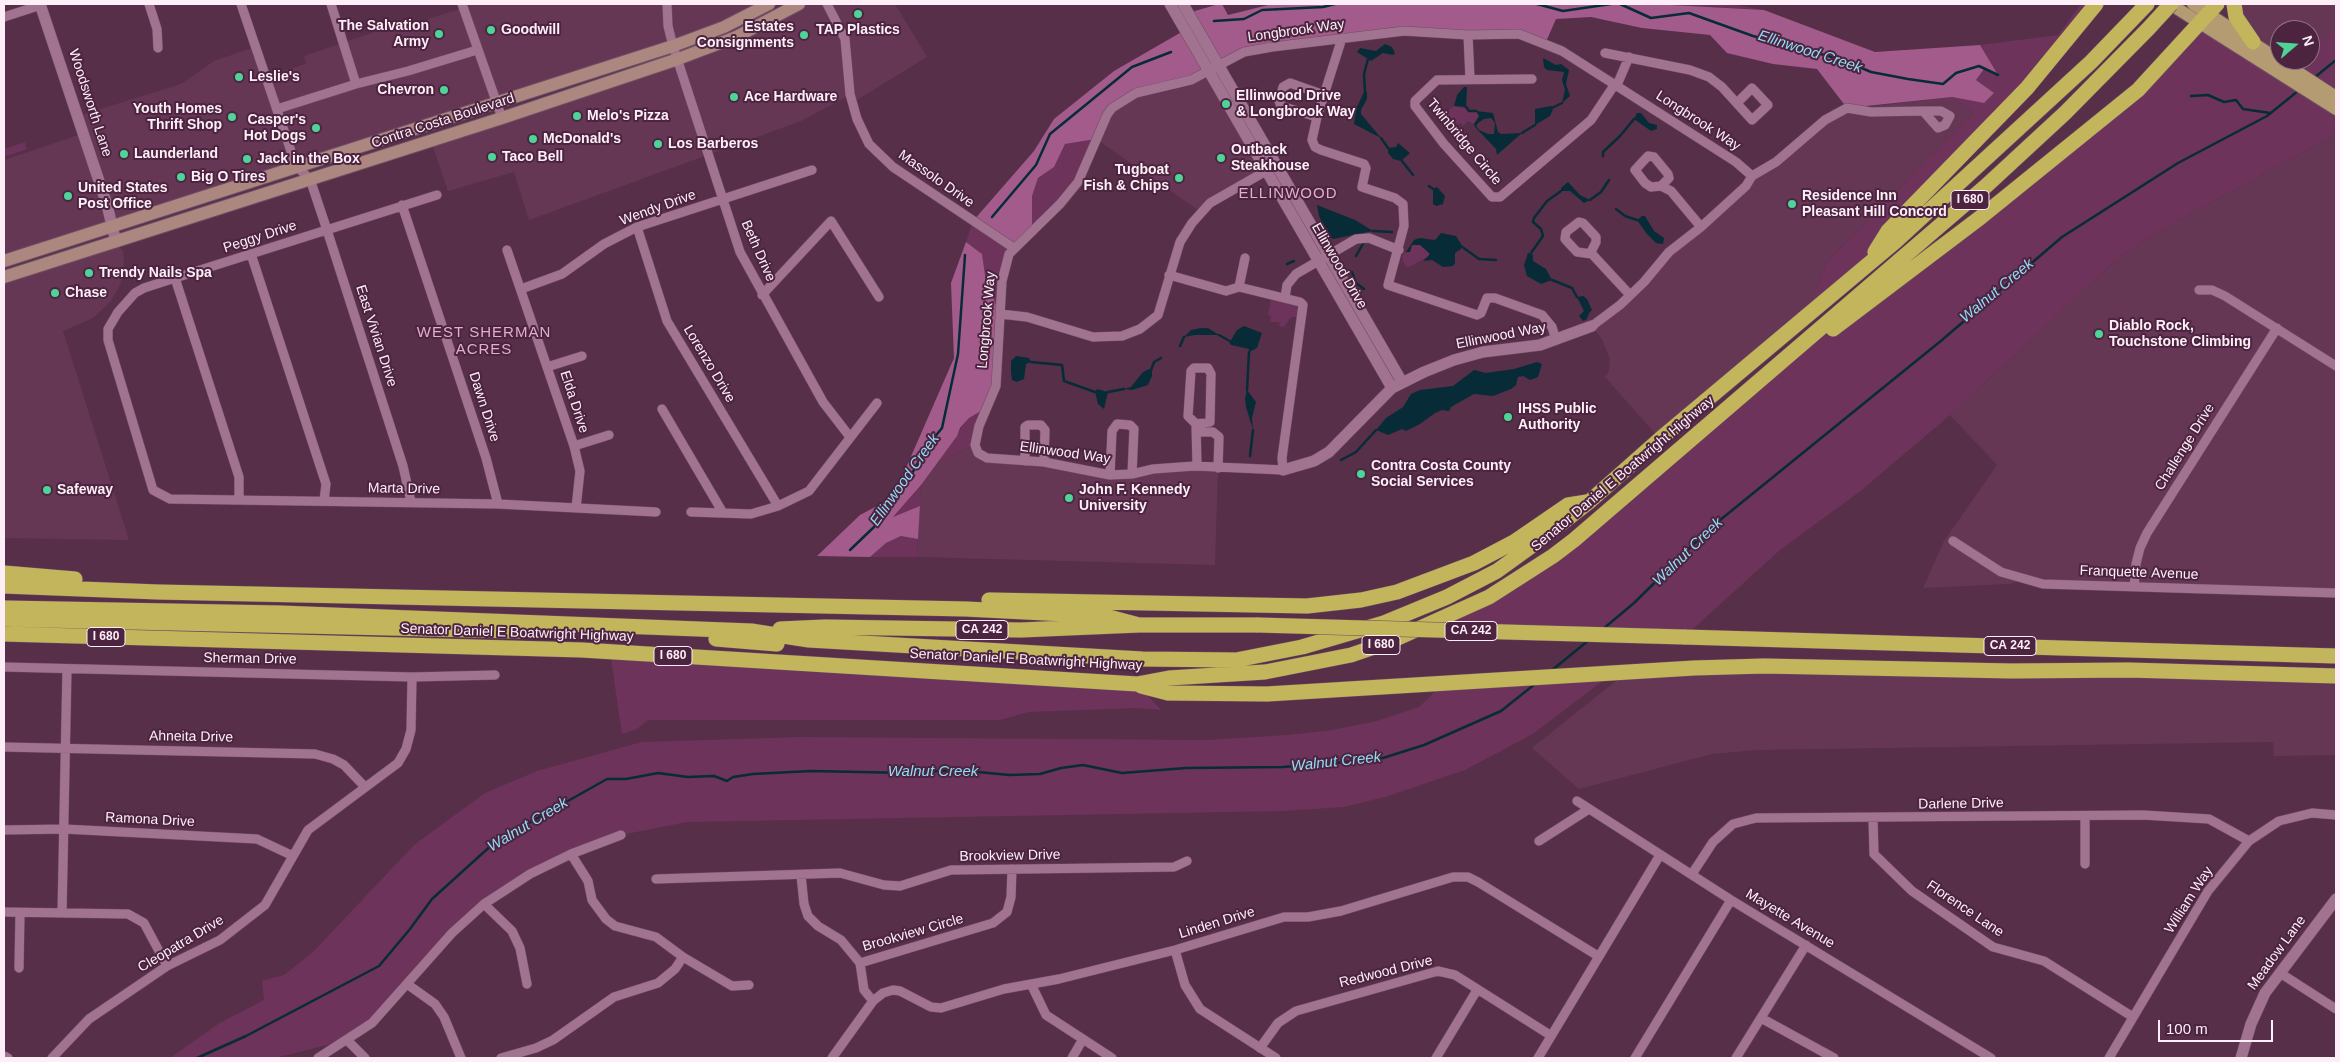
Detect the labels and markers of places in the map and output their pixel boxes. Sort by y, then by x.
marker: TAP Plastics [852,8,864,20]
place label: The Salvation Army [338,18,429,50]
place label: Estates Consignments [697,19,794,52]
place label: Goodwill [501,22,560,38]
place label: TAP Plastics [816,22,900,38]
marker: Goodwill [485,24,497,36]
marker: The Salvation Army [433,28,445,40]
marker: Estates Consignments [798,29,810,41]
place label: Leslie's [249,69,300,85]
marker: Leslie's [233,71,245,83]
place label: Chevron [377,82,434,98]
marker: Chevron [438,84,450,96]
place label: Ellinwood Drive & Longbrook Way [1236,88,1355,120]
place label: Ace Hardware [744,89,837,105]
marker: Ace Hardware [728,91,740,103]
marker: Ellinwood Drive & Longbrook Way [1220,98,1232,110]
place label: Youth Homes Thrift Shop [133,101,222,134]
place label: Melo's Pizza [587,108,669,124]
marker: Melo's Pizza [571,110,583,122]
marker: Youth Homes Thrift Shop [226,111,238,123]
place label: Casper's Hot Dogs [244,112,306,144]
marker: Casper's Hot Dogs [310,122,322,134]
place label: McDonald's [543,131,621,147]
marker: McDonald's [527,133,539,145]
place label: Los Barberos [668,136,758,152]
marker: Los Barberos [652,138,664,150]
place label: Outback Steakhouse [1231,142,1310,174]
place label: Launderland [134,146,218,162]
marker: Launderland [118,148,130,160]
place label: Taco Bell [502,149,563,165]
place label: Jack in the Box [257,151,360,167]
marker: Taco Bell [486,151,498,163]
marker: Outback Steakhouse [1215,152,1227,164]
marker: Jack in the Box [241,153,253,165]
place label: Tugboat Fish & Chips [1083,162,1169,194]
place label: Big O Tires [191,169,265,185]
marker: Big O Tires [175,171,187,183]
marker: Tugboat Fish & Chips [1173,172,1185,184]
place label: United States Post Office [78,180,167,212]
place label: Residence Inn Pleasant Hill Concord [1802,188,1947,220]
marker: United States Post Office [62,190,74,202]
marker: Residence Inn Pleasant Hill Concord [1786,198,1798,210]
place label: Trendy Nails Spa [99,265,212,281]
marker: Trendy Nails Spa [83,267,95,279]
place label: Chase [65,285,107,301]
marker: Chase [49,287,61,299]
place label: Diablo Rock, Touchstone Climbing [2109,318,2251,351]
marker: Diablo Rock, Touchstone Climbing [2093,328,2105,340]
place label: IHSS Public Authority [1518,401,1597,434]
marker: IHSS Public Authority [1502,411,1514,423]
place label: Contra Costa County Social Services [1371,458,1511,491]
marker: Contra Costa County Social Services [1355,468,1367,480]
place label: Safeway [57,482,113,498]
place label: John F. Kennedy University [1079,482,1190,514]
marker: Safeway [41,484,53,496]
marker: John F. Kennedy University [1063,492,1075,504]

